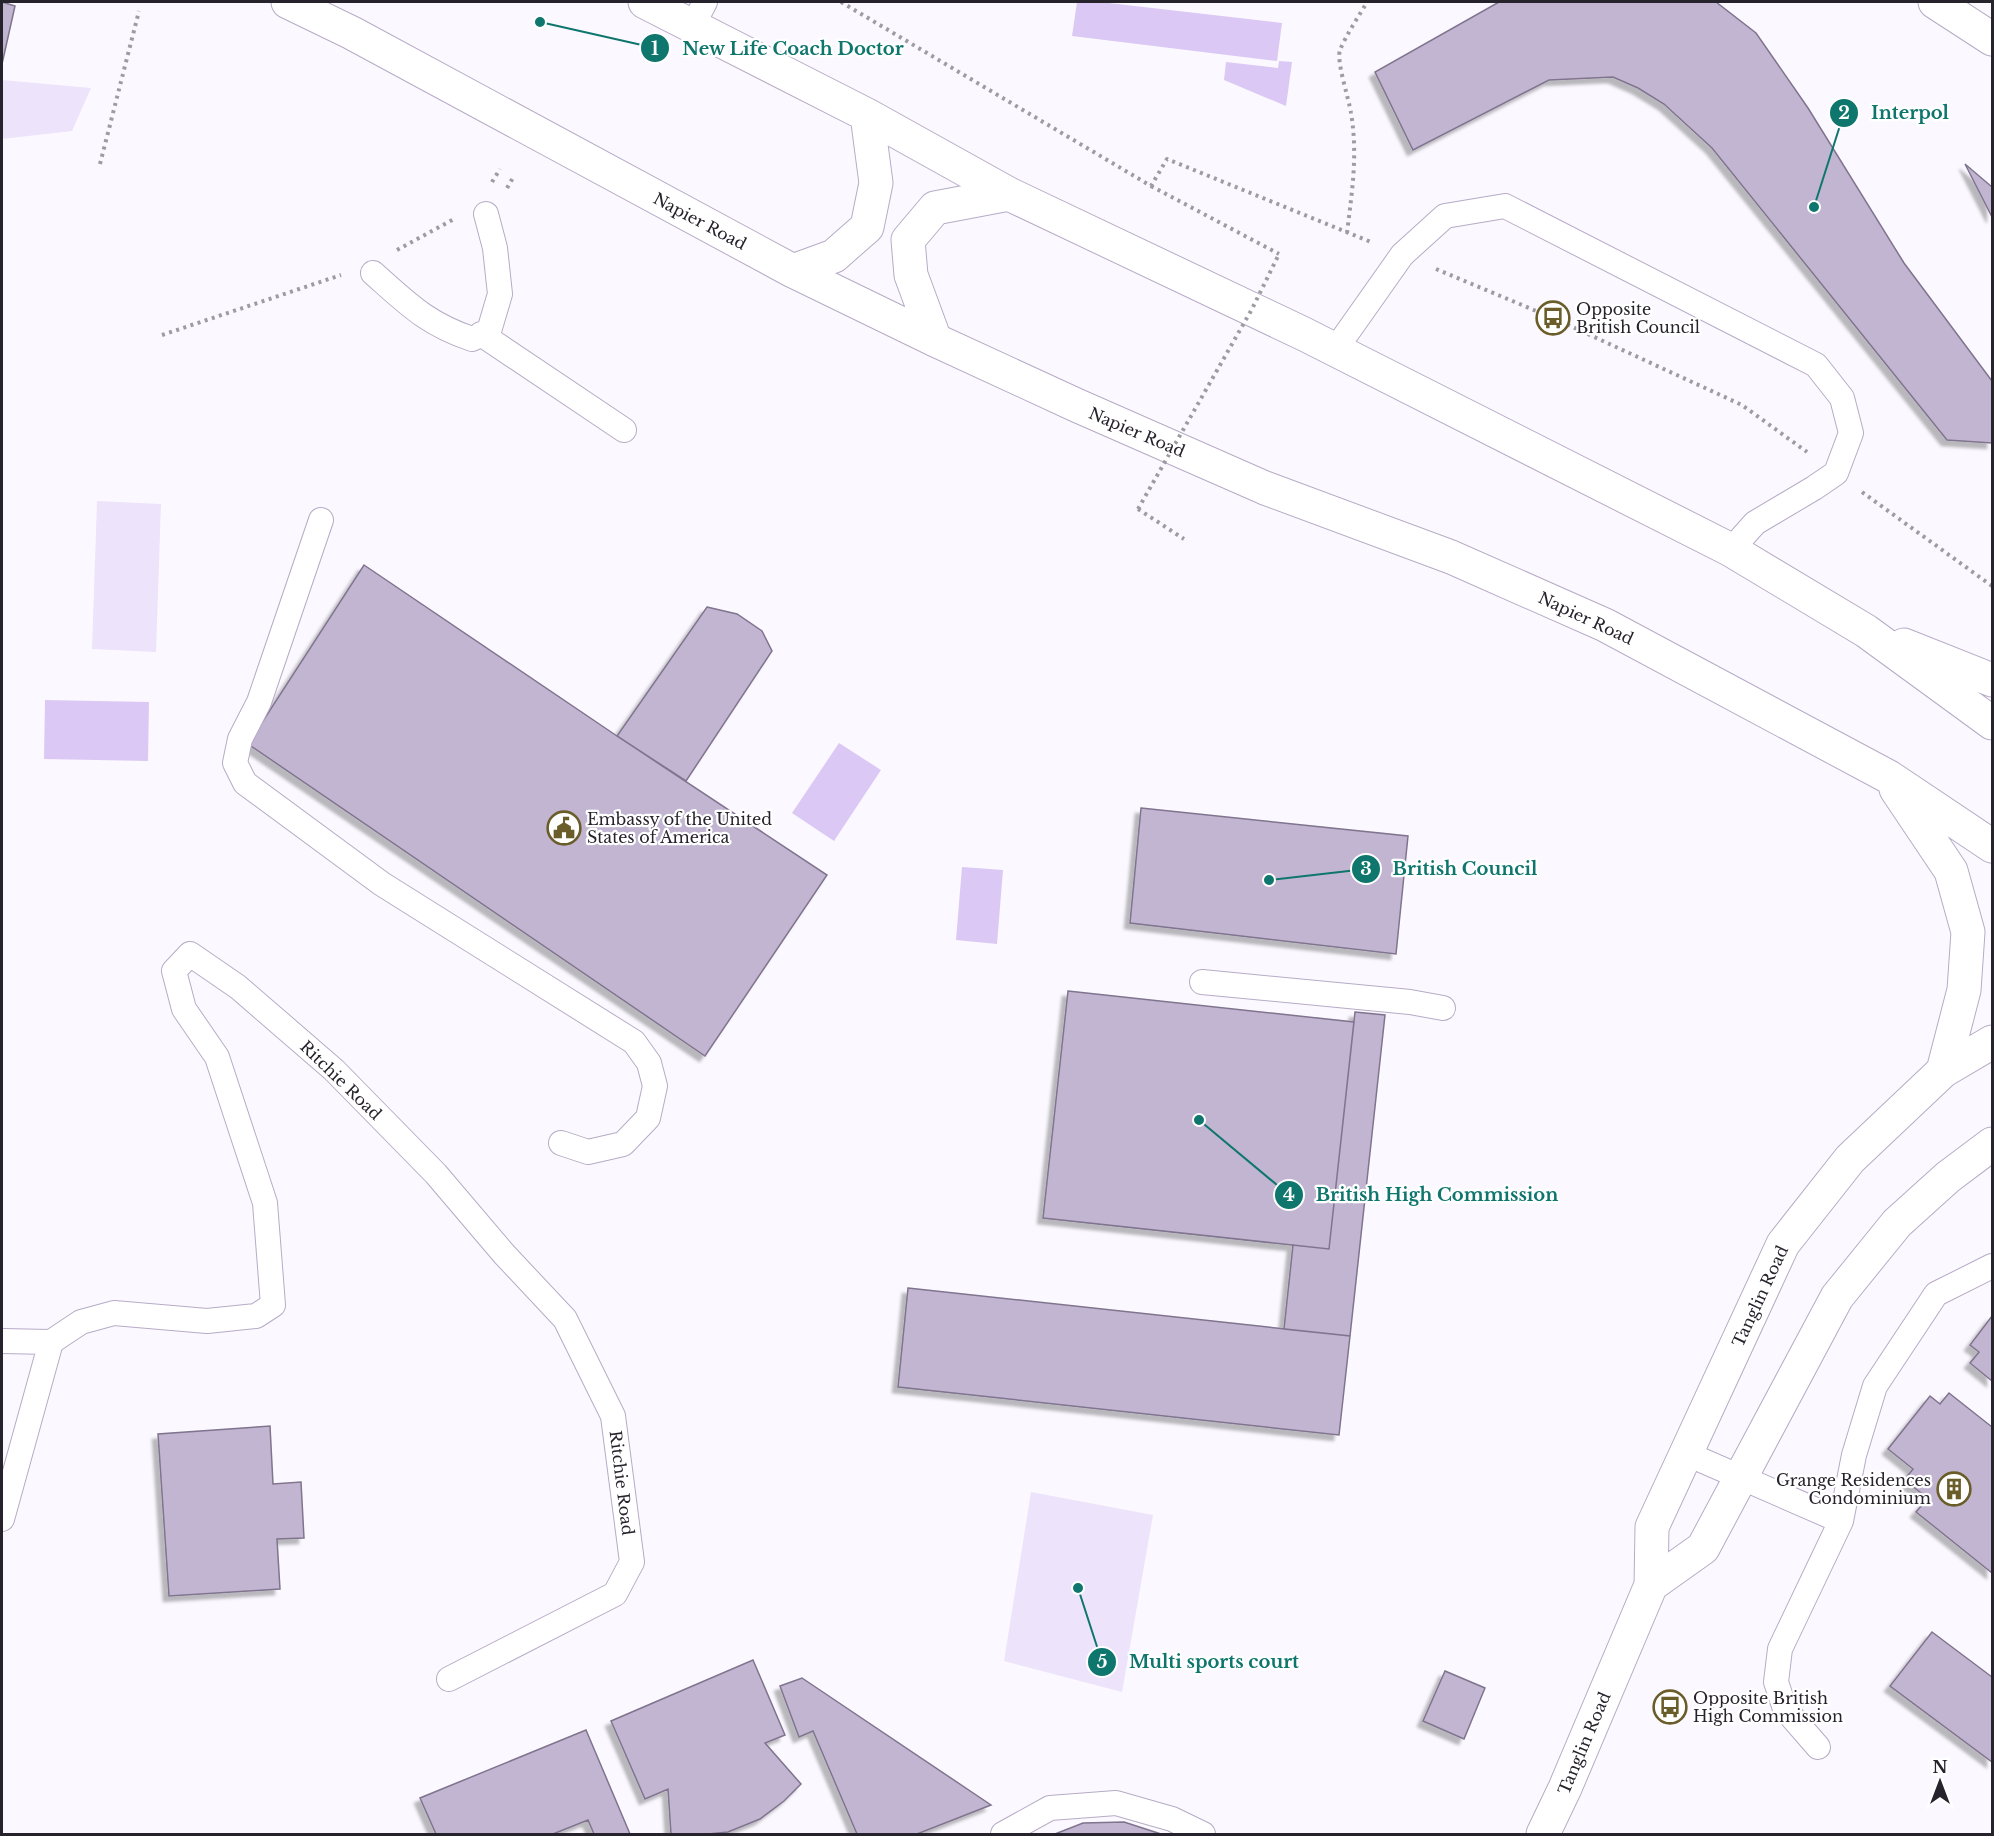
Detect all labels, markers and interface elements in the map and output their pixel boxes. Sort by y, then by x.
callout: New Life Coach Doctor [640,30,916,66]
text: 1 [651,38,659,60]
text: New Life Coach Doctor [682,38,904,60]
callout: Interpol [1829,95,1961,131]
text: 2 [1838,102,1850,124]
text: Interpol [1871,102,1950,124]
street label: Napier Road [650,188,750,254]
place label: Opposite British Council [1576,299,1700,337]
bus stop icon: Opposite British Council [1535,300,1571,336]
street label: Napier Road [1086,403,1188,461]
street label: Napier Road [1535,587,1637,649]
place label: Embassy of the United States of America [587,809,772,847]
public building icon: Embassy of the United States of America [546,810,582,846]
callout: British Council [1351,851,1549,887]
text: 3 [1360,858,1372,880]
text: British Council [1393,858,1538,880]
street label: Ritchie Road [296,1036,386,1124]
callout: British High Commission [1274,1177,1570,1213]
text: 4 [1283,1184,1295,1206]
text: British High Commission [1316,1184,1558,1206]
street label: Tanglin Road [1728,1242,1792,1350]
street label: Ritchie Road [606,1429,638,1537]
place label: Grange Residences Condominium [1776,1470,1931,1508]
building icon: Grange Residences Condominium [1936,1471,1972,1507]
callout: Multi sports court [1087,1644,1311,1680]
text: 5 [1097,1651,1107,1673]
text: Multi sports court [1129,1651,1299,1673]
place label: Opposite British High Commission [1693,1688,1843,1726]
street label: Tanglin Road [1553,1689,1615,1797]
bus stop icon: Opposite British High Commission [1652,1689,1688,1725]
north arrow [1910,1752,1970,1812]
text: N [1932,1757,1948,1777]

